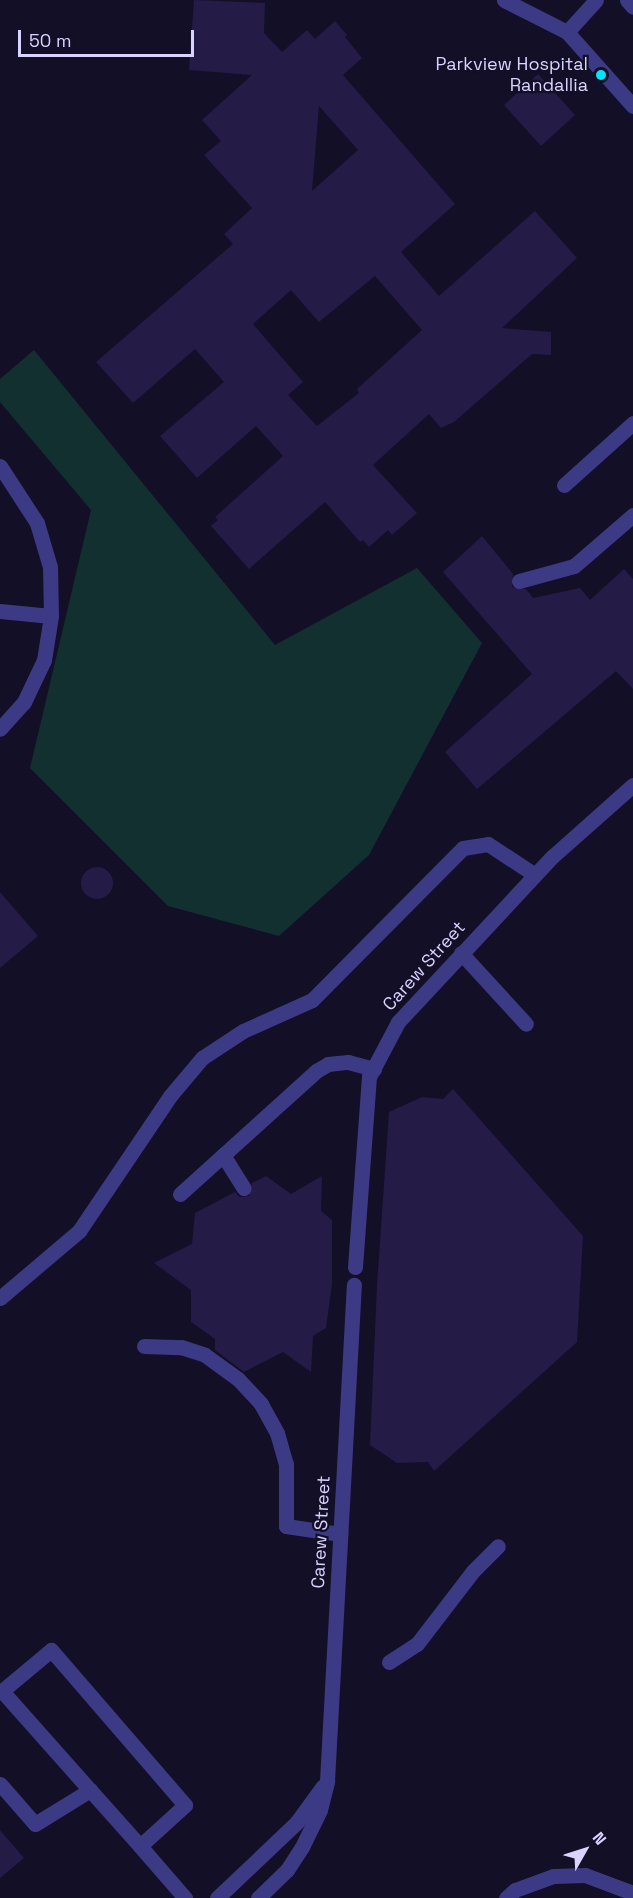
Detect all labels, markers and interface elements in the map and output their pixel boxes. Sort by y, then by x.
scale bar [21,18,196,56]
text: 50 m [29,29,71,52]
place label: Parkview Hospital Randallia [436,54,588,97]
marker: Parkview Hospital Randallia [592,66,610,84]
street label: Carew Street [378,917,470,1015]
street label: Carew Street [307,1475,335,1589]
north arrow [555,1820,615,1880]
text: N [588,1828,611,1849]

